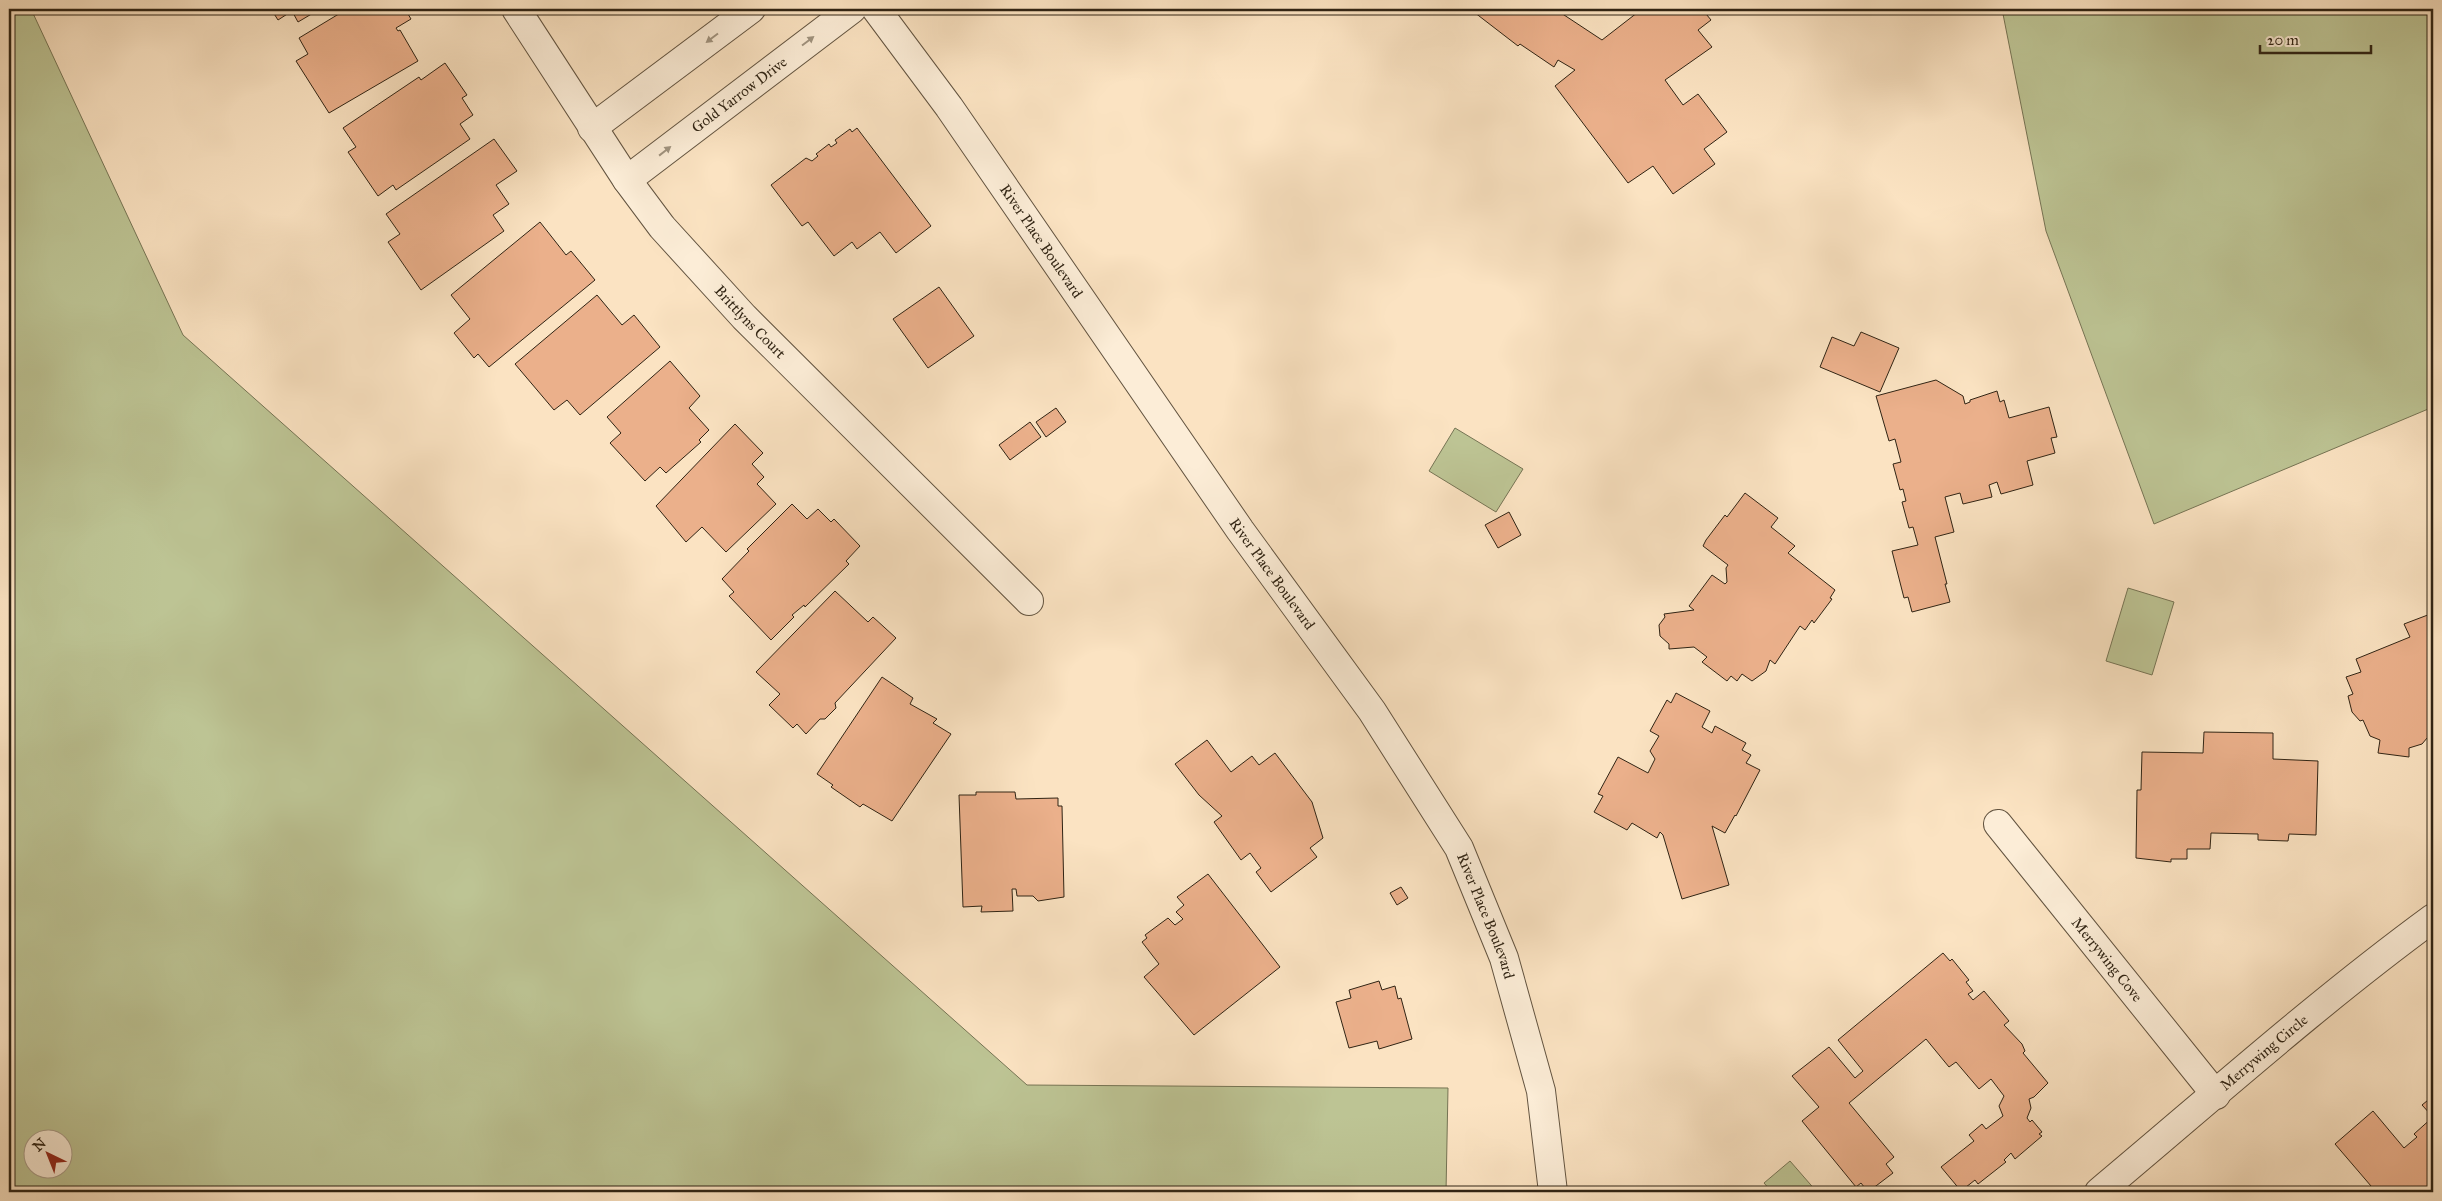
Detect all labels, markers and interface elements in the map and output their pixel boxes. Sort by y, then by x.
scale bar [2260,22,2371,54]
text: 20 m [2267,31,2299,49]
one-way arrow [705,33,719,43]
one-way arrow [801,36,815,46]
street label: Gold Yarrow Drive [688,53,790,137]
one-way arrow [658,145,671,156]
street label: River Place Boulevard [996,181,1087,302]
street label: Brittlyns Court [711,282,790,363]
street label: River Place Boulevard [1225,515,1319,634]
street label: River Place Boulevard [1453,850,1518,981]
street label: Merrywing Cove [2068,914,2146,1005]
street label: Merrywing Circle [2216,1011,2311,1094]
north arrow [22,1128,72,1178]
text: N [29,1135,50,1155]

